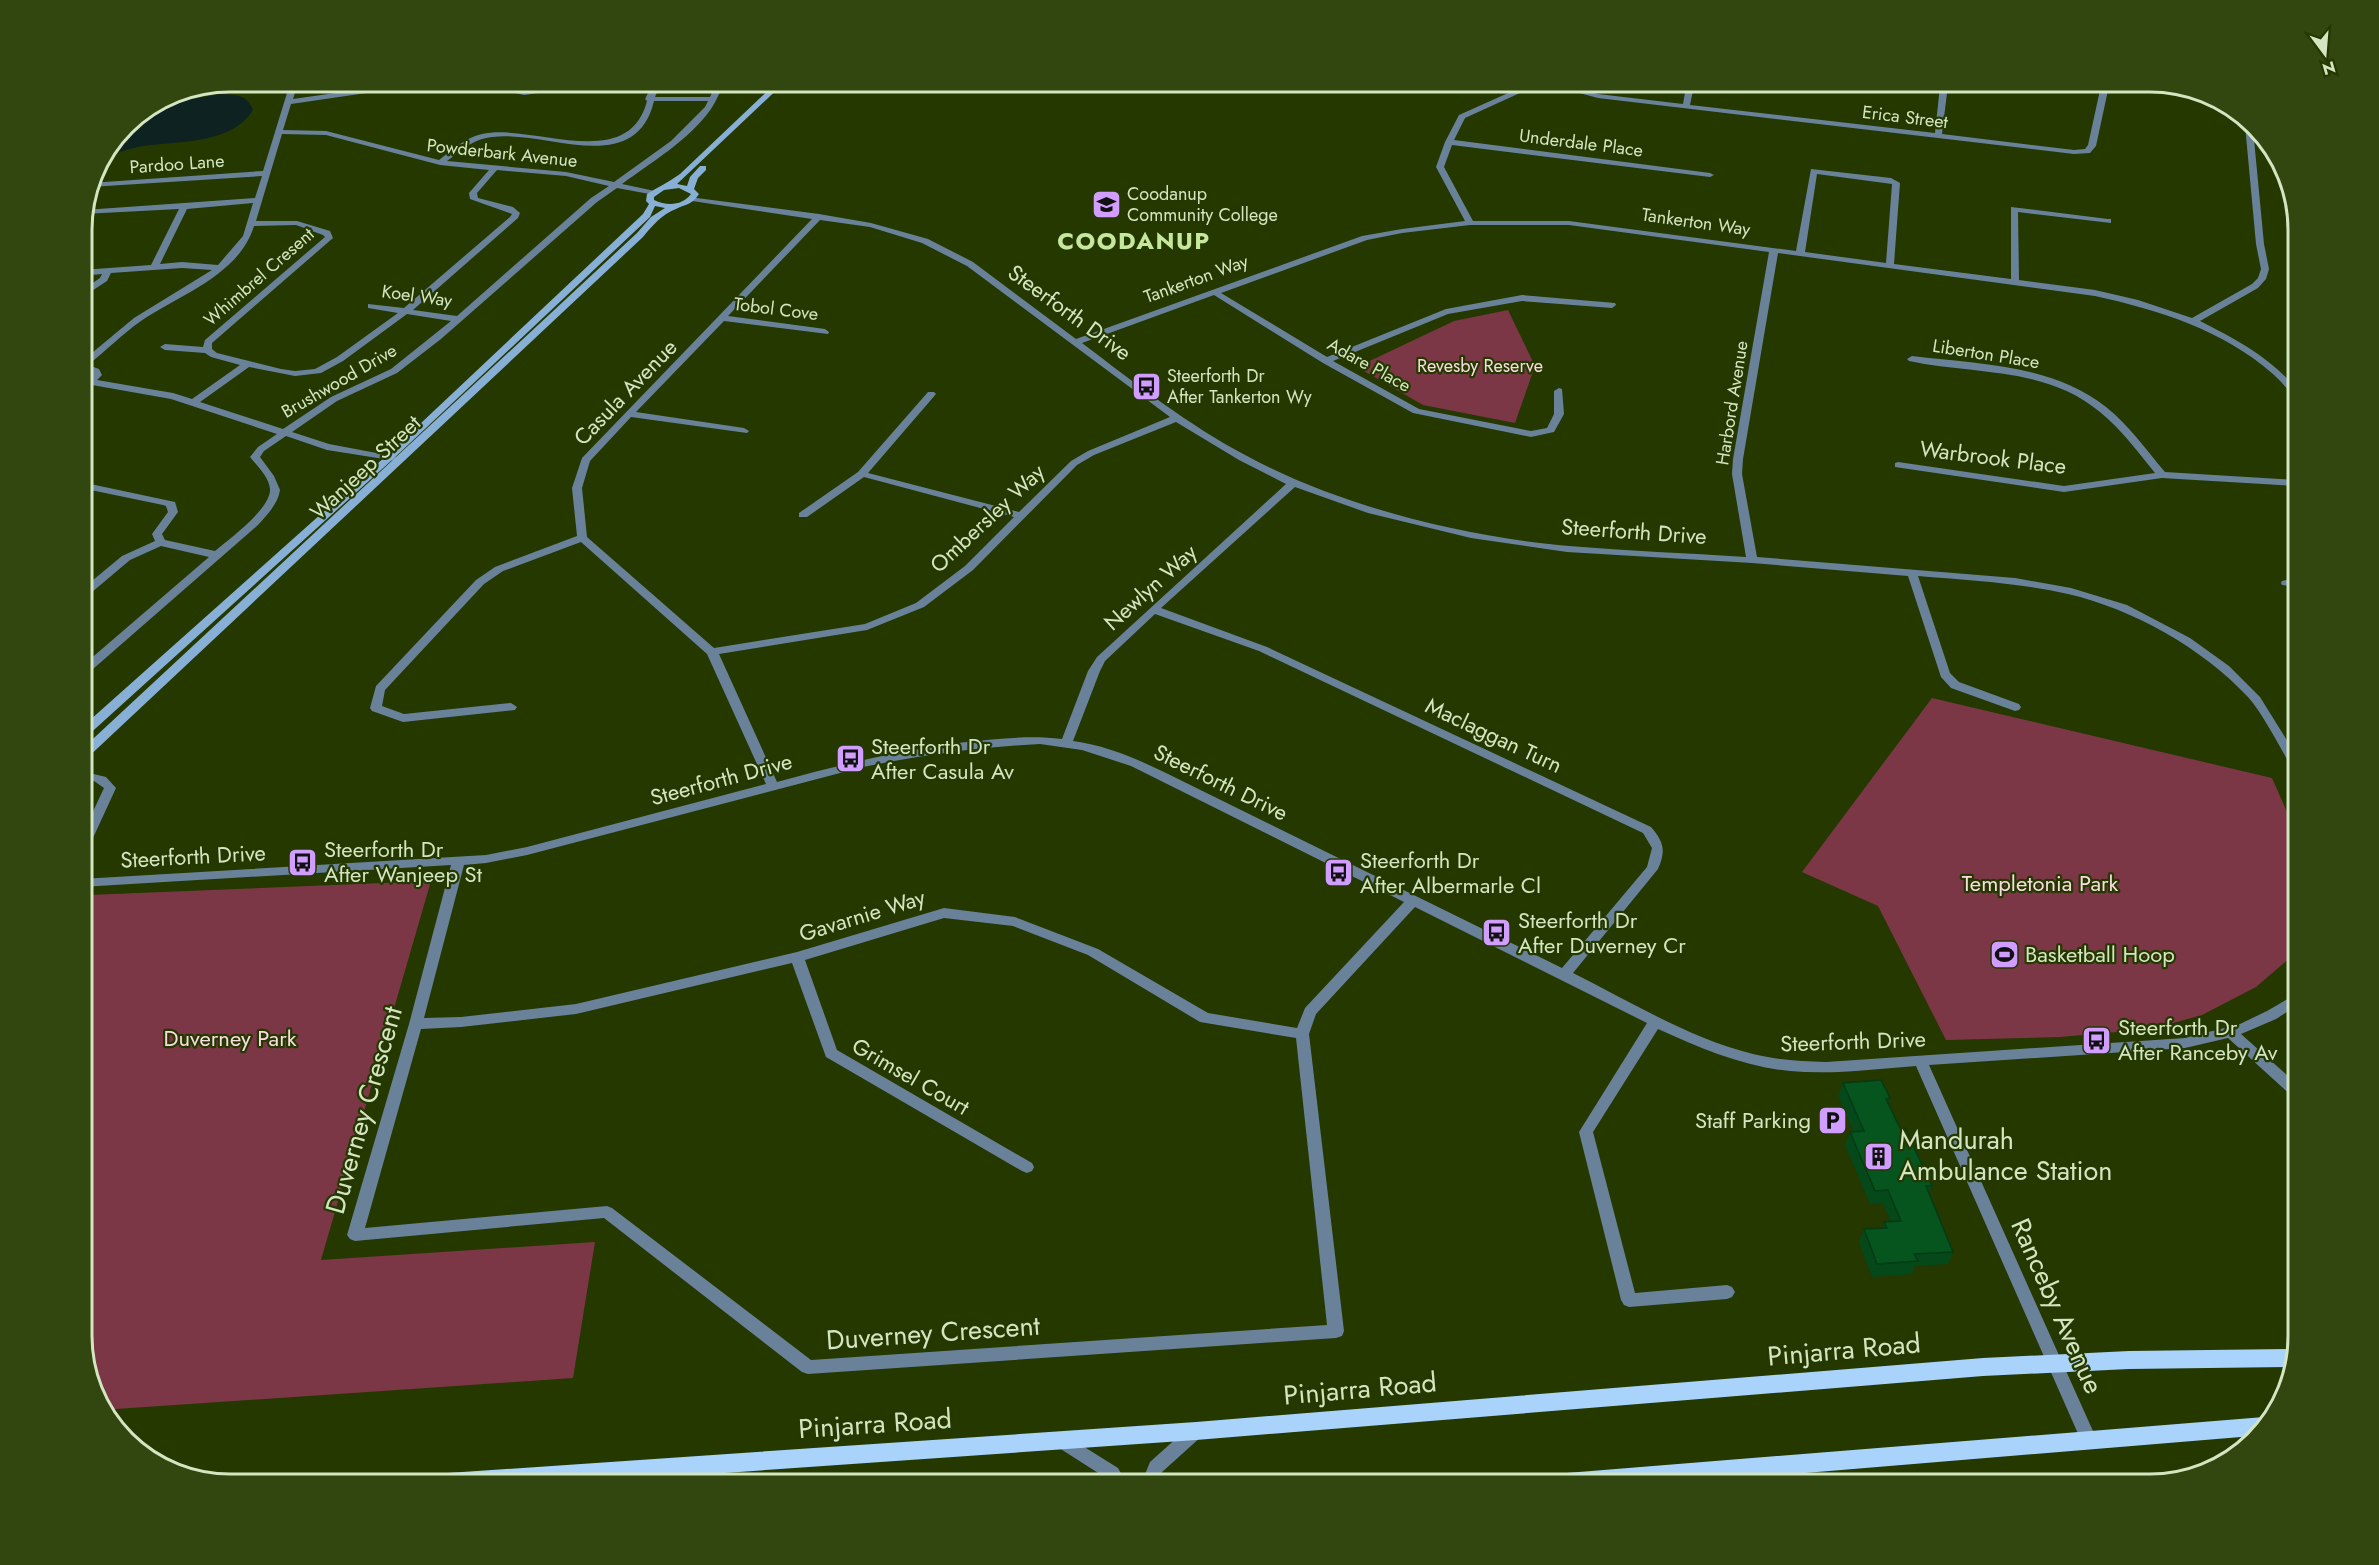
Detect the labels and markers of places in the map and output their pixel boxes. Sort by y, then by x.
place label: Coodanup Community College [1127,181,1278,228]
school or university icon: Coodanup Community College [1090,188,1122,220]
place label: Steerforth Dr After Tankerton Wy [1167,363,1312,410]
bus stop icon: Steerforth Dr After Tankerton Wy [1130,370,1162,402]
place label: Steerforth Dr After Casula Av [871,730,1014,787]
bus stop icon: Steerforth Dr After Casula Av [834,743,866,775]
place label: Steerforth Dr After Wanjeep St [324,833,483,890]
place label: Steerforth Dr After Albermarle Cl [1360,844,1541,901]
bus stop icon: Steerforth Dr After Wanjeep St [287,846,319,878]
bus stop icon: Steerforth Dr After Albermarle Cl [1323,857,1355,889]
place label: Steerforth Dr After Duverney Cr [1518,904,1686,961]
bus stop icon: Steerforth Dr After Duverney Cr [1481,917,1513,949]
sports icon: Basketball Hoop [1988,938,2020,970]
place label: Basketball Hoop [2025,938,2175,970]
place label: Steerforth Dr After Ranceby Av [2118,1011,2278,1068]
bus stop icon: Steerforth Dr After Ranceby Av [2081,1024,2113,1056]
place label: Staff Parking [1695,1104,1811,1136]
parking icon: Staff Parking [1816,1104,1848,1136]
place label: Mandurah Ambulance Station [1899,1120,2112,1190]
building icon: Mandurah Ambulance Station [1862,1140,1894,1172]

